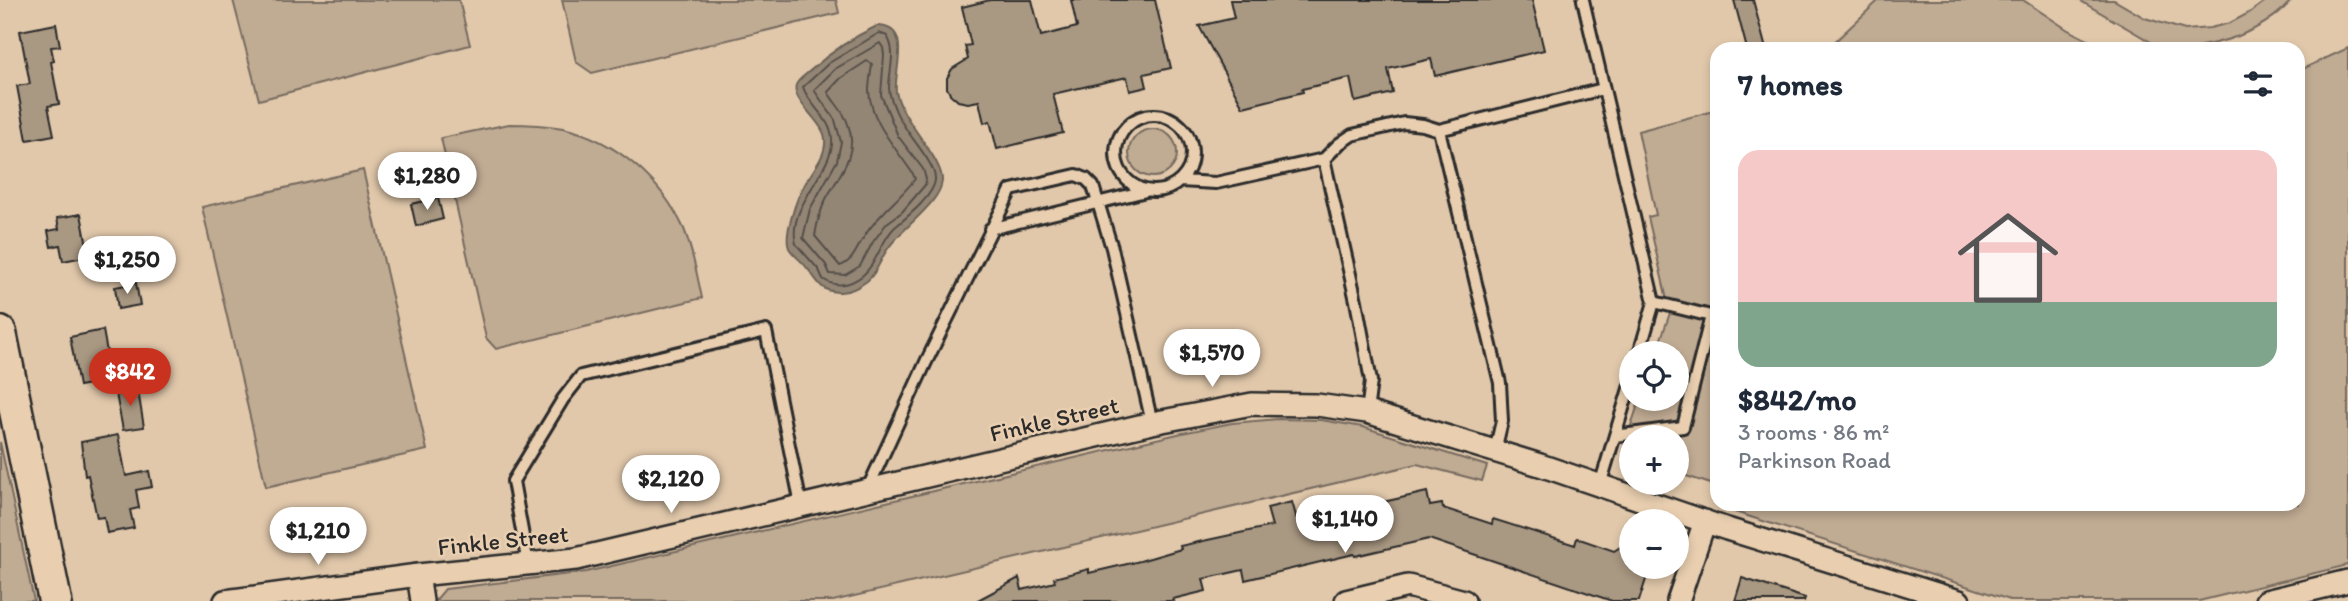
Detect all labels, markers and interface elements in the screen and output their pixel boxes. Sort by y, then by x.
icon: filters [2239,65,2277,103]
text: 7 homes [1738,66,1843,103]
pin: $1,280 [370,152,484,212]
text: $1,280 [394,161,460,189]
icon: home [1945,195,2071,321]
pin: $1,250 [70,236,184,296]
text: $1,250 [94,245,160,273]
pin: $1,570 [1155,330,1269,389]
text: $1,570 [1179,338,1245,366]
map controls [1619,341,1689,579]
button: locate [1619,341,1689,411]
pin: $842 [89,348,171,408]
text: $842 [105,357,155,385]
text: $842/mo [1738,381,1857,418]
street label: Finkle Street [987,390,1121,448]
text: 3 rooms · 86 m² [1738,418,1890,446]
button: + [1619,425,1689,495]
text: Parkinson Road [1738,446,1891,474]
pin: $2,120 [614,456,728,515]
text: $2,120 [638,464,704,492]
pin: $1,140 [1288,496,1402,555]
text: $1,140 [1312,504,1378,532]
pin: $1,210 [261,508,375,567]
button: − [1619,509,1689,579]
text: $1,210 [286,516,350,544]
street label: Finkle Street [436,519,570,561]

